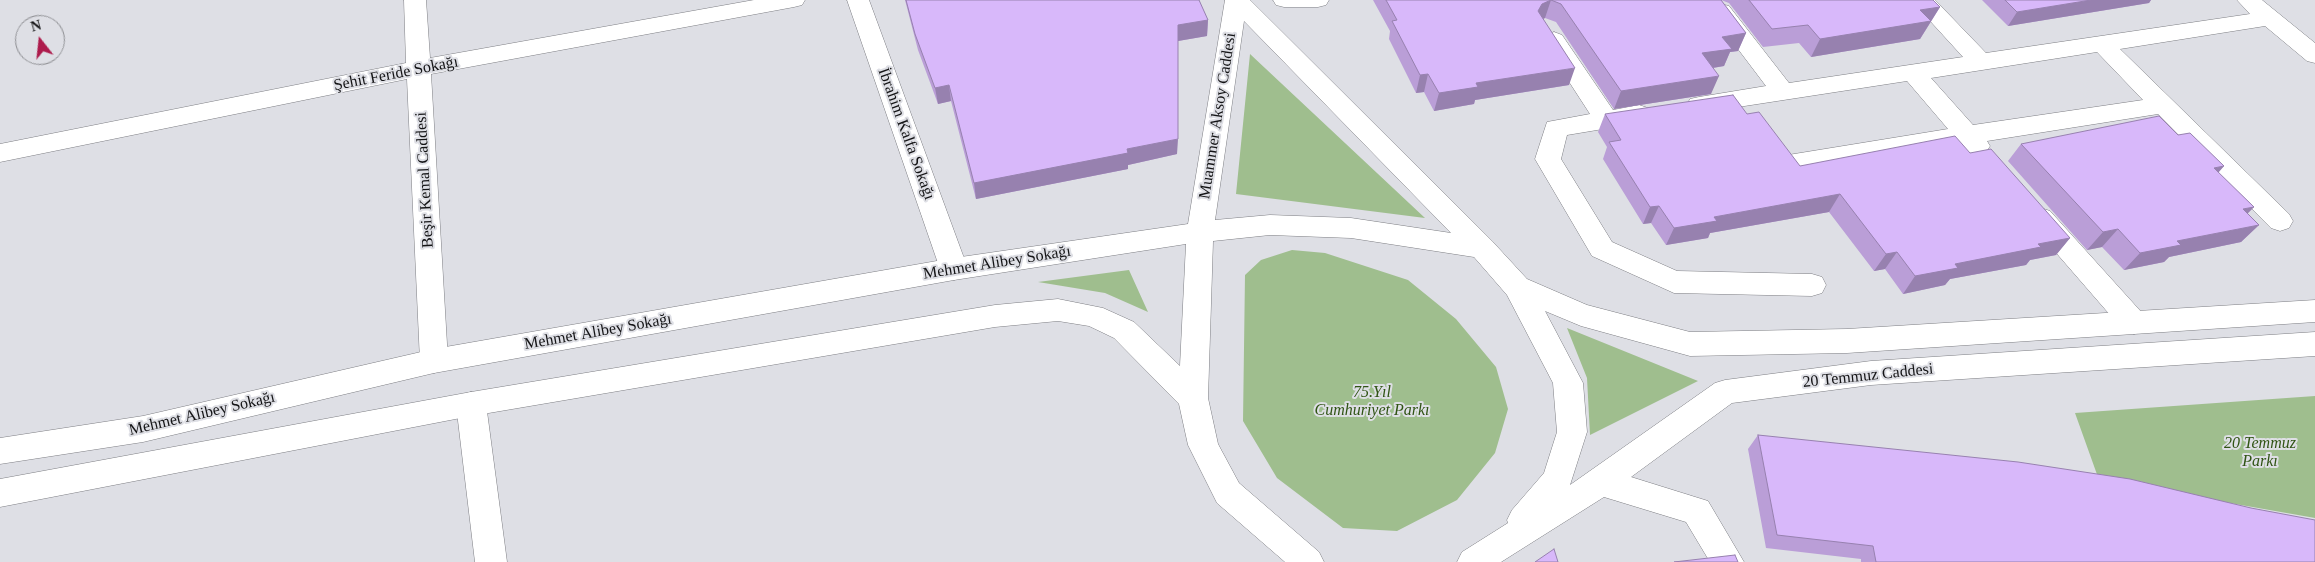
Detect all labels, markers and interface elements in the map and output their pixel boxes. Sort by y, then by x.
north arrow [15,15,65,65]
text: N [29,17,43,35]
street label: Muammer Aksoy Caddesi [1195,32,1241,200]
street label: Şehit Feride Sokağı [332,53,460,95]
street label: İbrahim Kalfa Sokağı [873,66,939,202]
street label: Beşir Kemal Caddesi [412,112,438,248]
street label: Mehmet Alibey Sokağı [922,242,1072,284]
street label: Mehmet Alibey Sokağı [523,310,673,354]
street label: 20 Temmuz Caddesi [1802,360,1934,392]
park label: 75.Yıl Cumhuriyet Parkı [1314,383,1430,421]
street label: Mehmet Alibey Sokağı [127,388,277,440]
park label: 20 Temmuz Parkı [2224,434,2296,472]

